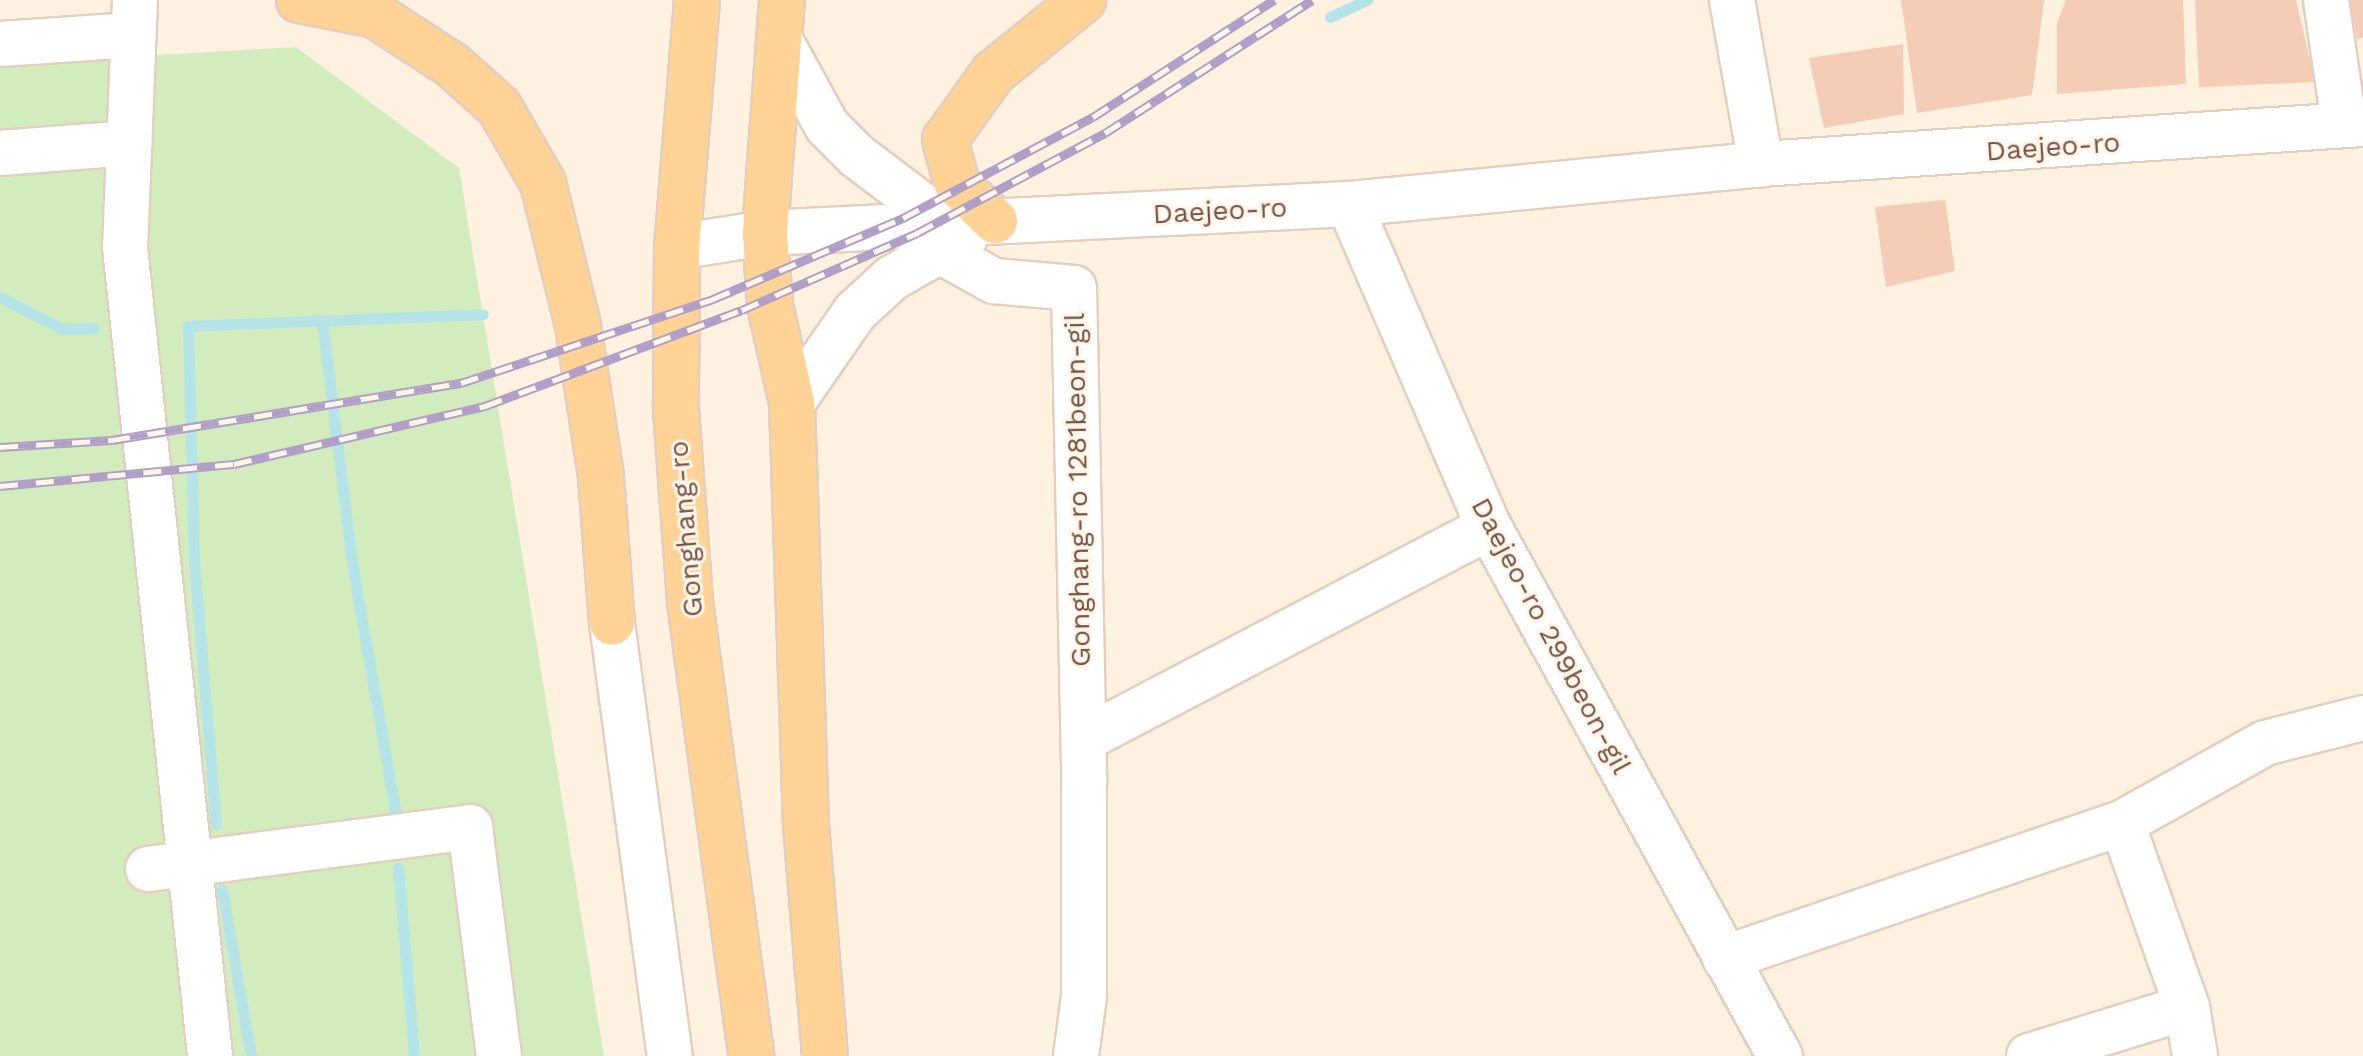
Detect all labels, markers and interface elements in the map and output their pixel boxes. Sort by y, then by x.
street label: Daejeo-ro [1985,126,2121,168]
street label: Daejeo-ro [1152,191,1288,231]
street label: Gonghang-ro 1281beon-gil [1058,312,1098,668]
street label: Gonghang-ro [662,439,710,619]
street label: Daejeo-ro 299beon-gil [1464,492,1638,780]

